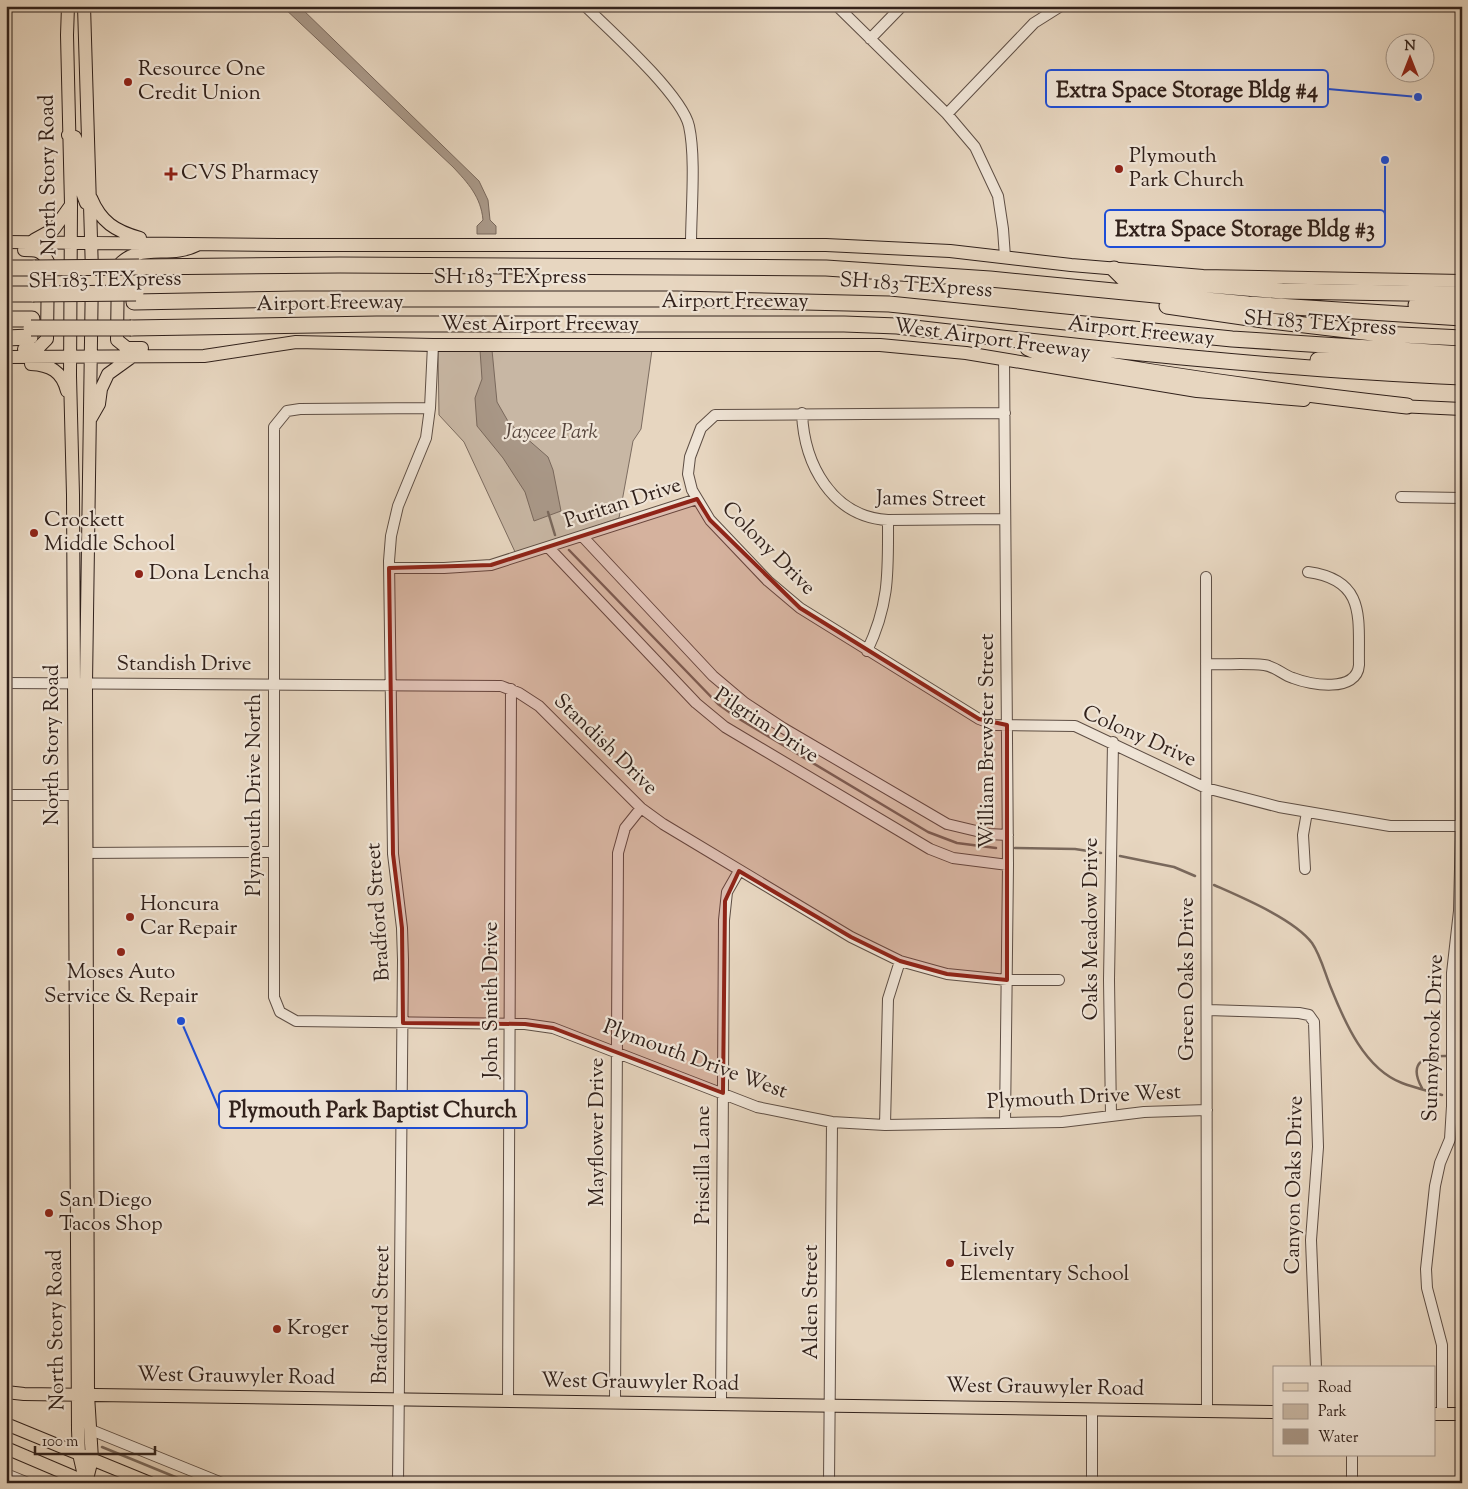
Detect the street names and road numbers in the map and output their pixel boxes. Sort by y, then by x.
street label: North Story Road [33,94,65,256]
street label: SH 183 TEXpress [433,263,587,293]
street label: SH 183 TEXpress [28,265,182,297]
street label: SH 183 TEXpress [839,266,993,306]
street label: Airport Freeway [661,287,809,317]
street label: Airport Freeway [256,288,405,320]
street label: SH 183 TEXpress [1243,304,1397,344]
street label: Airport Freeway [1066,309,1216,355]
street label: West Airport Freeway [441,310,640,340]
street label: West Airport Freeway [892,311,1093,369]
street label: Puritan Drive [561,471,685,537]
street label: James Street [875,484,986,516]
street label: Colony Drive [714,495,822,603]
street label: William Brewster Street [973,633,1003,849]
street label: Standish Drive [117,650,252,680]
street label: North Story Road [38,664,68,826]
street label: Pilgrim Drive [708,681,824,771]
street label: Standish Drive [546,687,664,803]
street label: Plymouth Drive North [240,693,270,897]
street label: Colony Drive [1077,698,1201,776]
street label: Oaks Meadow Drive [1077,837,1107,1021]
street label: Bradford Street [359,842,399,982]
street label: Green Oaks Drive [1173,897,1203,1061]
street label: John Smith Drive [477,922,507,1079]
street label: Sunnybrook Drive [1416,954,1452,1122]
street label: Plymouth Drive West [599,1013,791,1107]
street label: Mayflower Drive [583,1057,613,1207]
street label: Plymouth Drive West [986,1078,1182,1118]
street label: Canyon Oaks Drive [1278,1095,1312,1275]
street label: Priscilla Lane [689,1105,719,1225]
street label: Alden Street [797,1244,827,1360]
street label: Bradford Street [366,1245,398,1385]
street label: North Story Road [41,1249,73,1411]
street label: West Grauwyler Road [136,1360,336,1394]
street label: West Grauwyler Road [540,1366,740,1400]
street label: West Grauwyler Road [945,1371,1145,1405]

